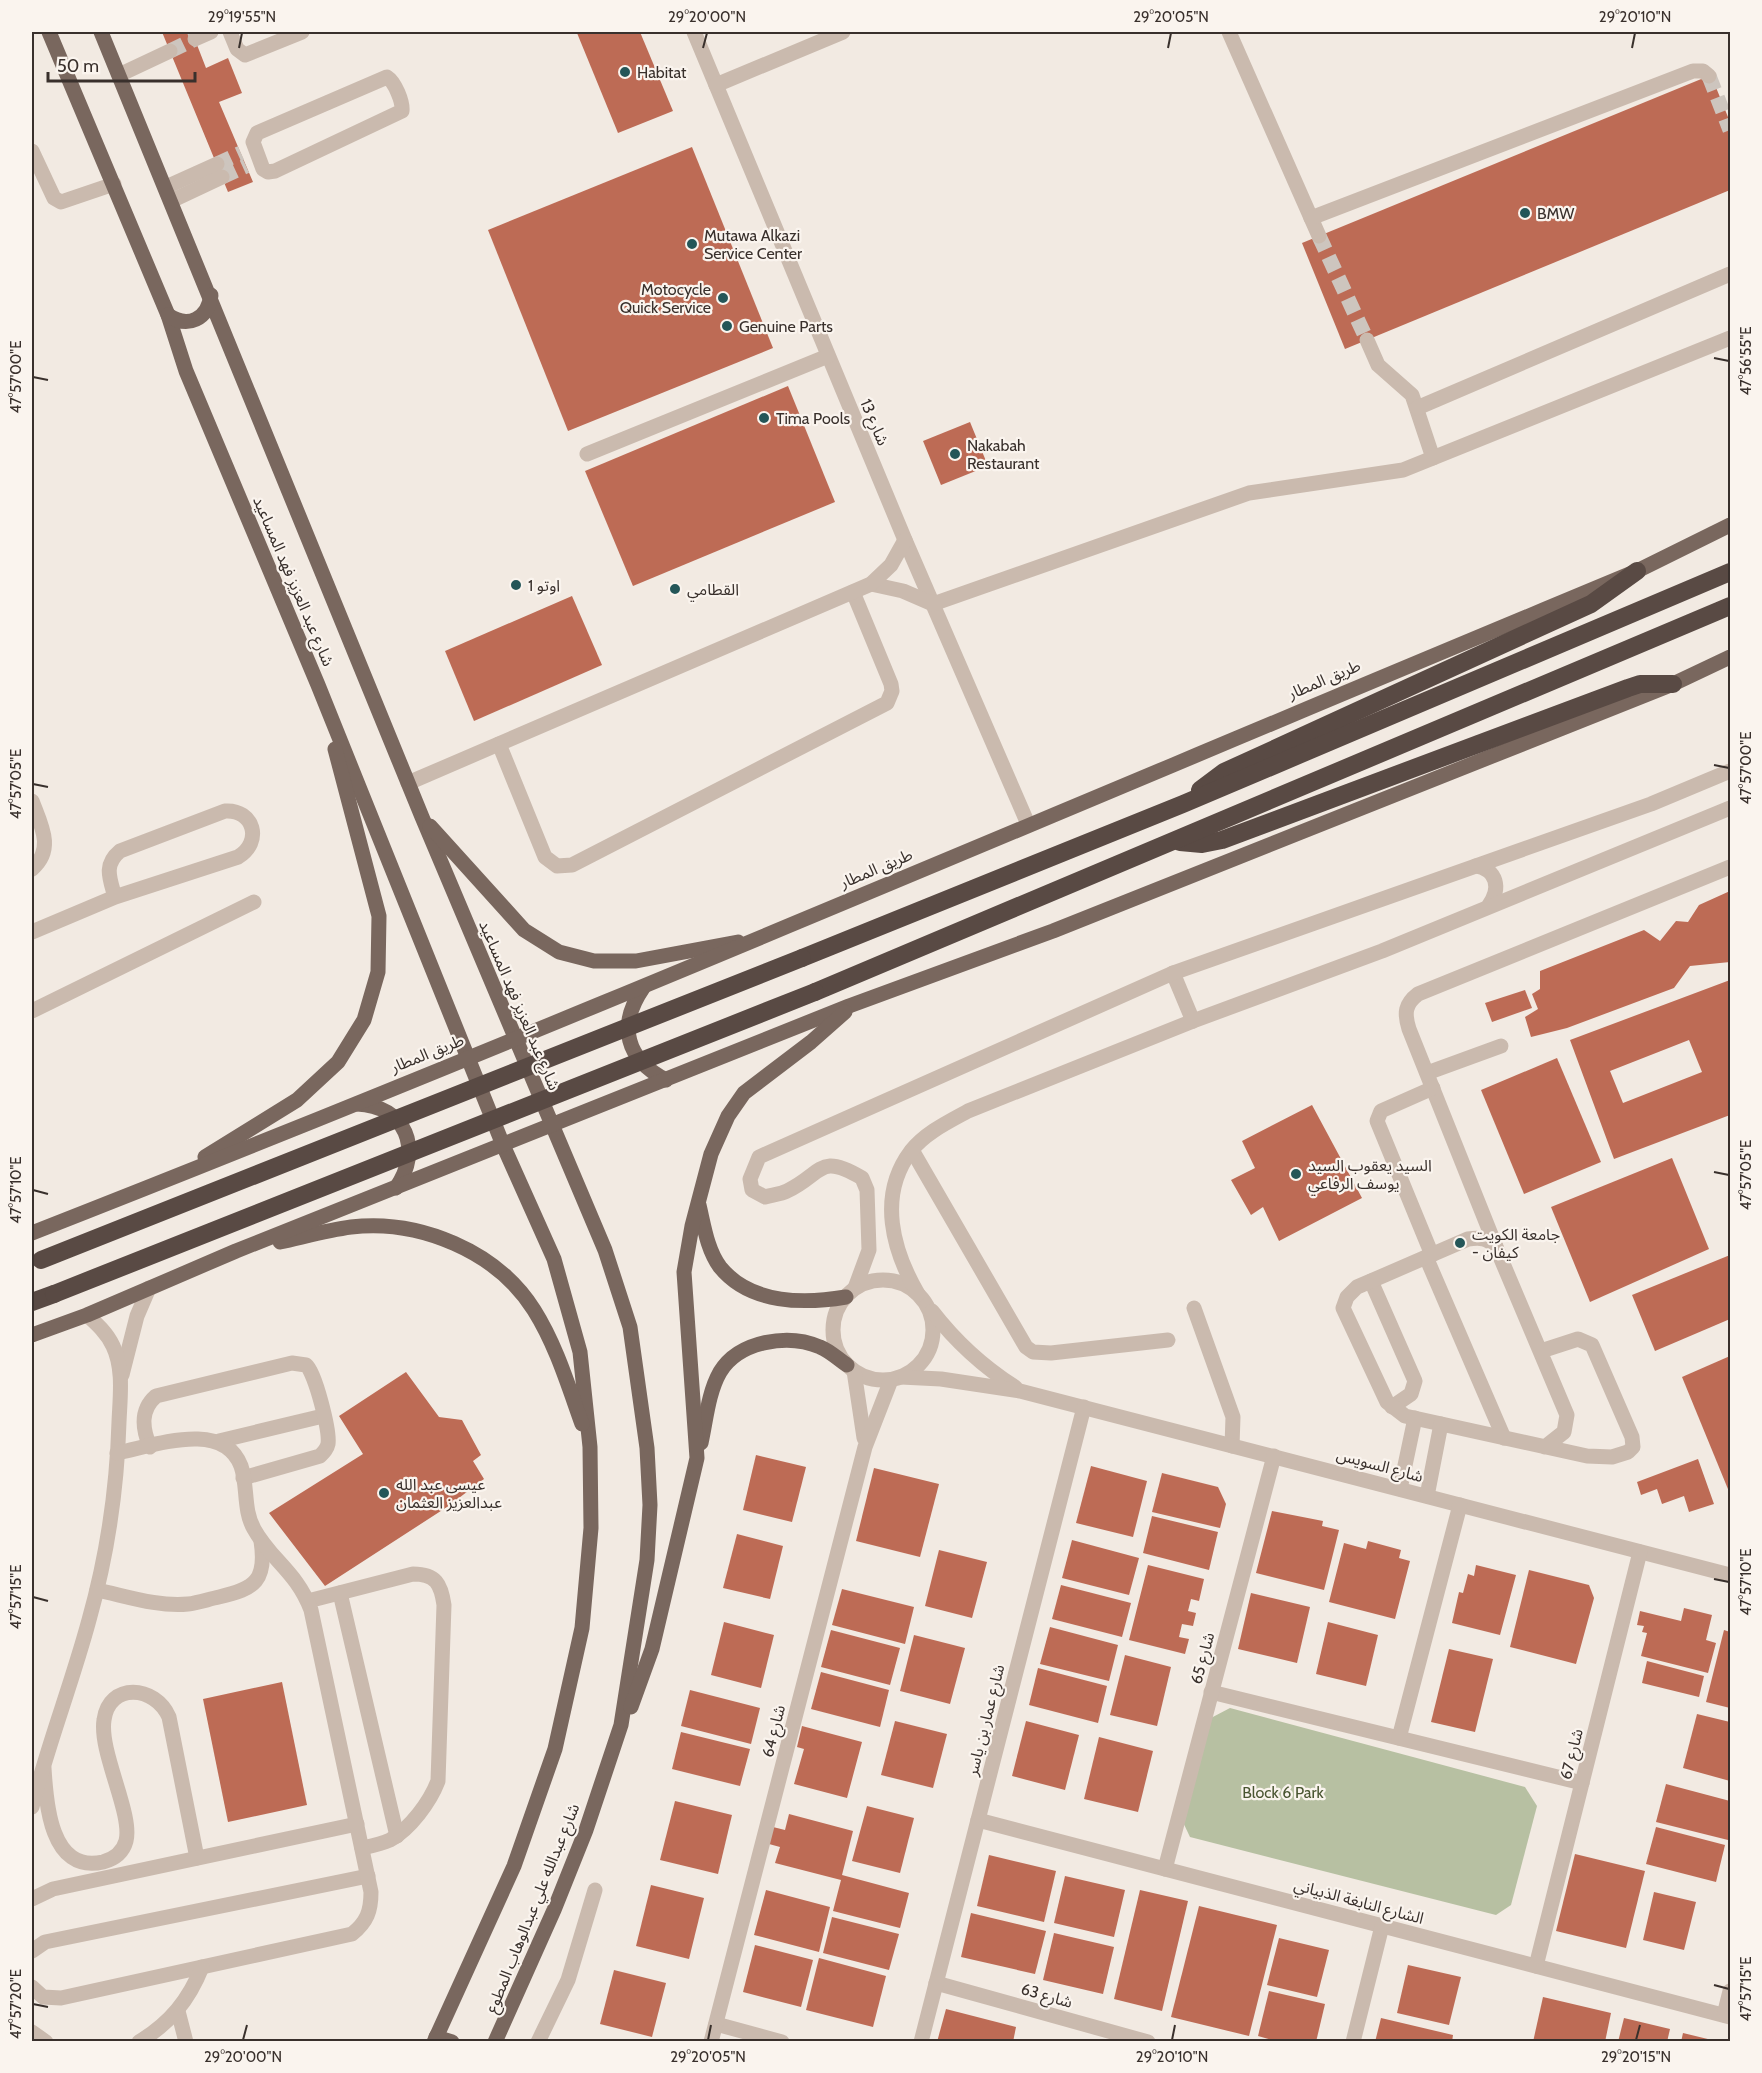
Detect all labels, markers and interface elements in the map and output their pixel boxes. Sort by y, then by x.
text: 29°19'55"N [208,8,276,26]
text: 29°20'00"N [668,8,746,26]
text: 29°20'05"N [1133,8,1209,26]
text: 29°20'10"N [1599,8,1671,26]
scale bar [48,45,195,83]
text: 50 m [57,55,99,77]
place label: Habitat [637,63,687,82]
marker: Habitat [618,65,632,79]
place label: BMW [1537,204,1575,223]
marker: BMW [1518,206,1532,220]
place label: Mutawa Alkazi Service Center [704,226,803,263]
marker: Mutawa Alkazi Service Center [685,237,699,251]
place label: Motocycle Quick Service [620,280,711,317]
marker: Motocycle Quick Service [716,291,730,305]
place label: Genuine Parts [739,317,833,336]
marker: Genuine Parts [720,319,734,333]
text: 47°56'55"E [1737,326,1755,396]
text: 47°57'00"E [7,341,25,413]
street label: شارع 13 [854,396,893,449]
place label: Tima Pools [776,409,850,428]
marker: Tima Pools [757,411,771,425]
place label: Nakabah Restaurant [967,436,1040,473]
marker: Nakabah Restaurant [948,447,962,461]
street label: شارع عبد العزيز فهد المساعيد [246,493,338,670]
place label: اوتو 1 [528,576,560,595]
marker: اوتو 1 [509,578,523,592]
place label: القطامي [687,580,739,602]
marker: القطامي [668,582,682,596]
street label: طريق المطار [1284,656,1364,705]
text: 47°57'00"E [1737,732,1755,804]
text: 47°57'05"E [7,749,25,819]
street label: طريق المطار [836,845,916,894]
street label: شارع عبد العزيز فهد المساعيد [472,917,564,1094]
street label: طريق المطار [387,1030,467,1078]
text: 47°57'05"E [1737,1140,1755,1210]
text: 47°57'10"E [7,1156,25,1224]
place label: السيد يعقوب السيد يوسف الرفاعي [1308,1156,1432,1196]
marker: السيد يعقوب السيد يوسف الرفاعي [1289,1167,1303,1181]
place label: جامعة الكويت - كيفان [1472,1225,1560,1262]
marker: جامعة الكويت - كيفان [1453,1236,1467,1250]
street label: شارع السويس [1334,1445,1425,1489]
place label: عيسى عبد الله عبدالعزيز العثمان [396,1475,502,1512]
marker: عيسى عبد الله عبدالعزيز العثمان [377,1486,391,1500]
text: 47°57'10"E [1737,1548,1755,1616]
text: 47°57'15"E [7,1565,25,1629]
street label: شارع 65 [1187,1630,1221,1687]
street label: شارع عمار بن ياسر [962,1662,1011,1779]
street label: شارع 64 [758,1703,792,1760]
street label: شارع 67 [1556,1727,1590,1782]
park label: Block 6 Park [1242,1783,1325,1802]
street label: شارع عبدالله علي عبدالوهاب المطوع [482,1801,586,2017]
street label: الشارع النابغة الذبياني [1291,1875,1426,1931]
text: 47°57'15"E [1737,1957,1755,2021]
text: 47°57'20"E [7,1969,25,2039]
street label: شارع 63 [1018,1979,1075,2015]
text: 29°20'00"N [204,2048,282,2066]
text: 29°20'05"N [670,2048,746,2066]
text: 29°20'10"N [1136,2048,1208,2066]
text: 29°20'15"N [1601,2048,1671,2066]

